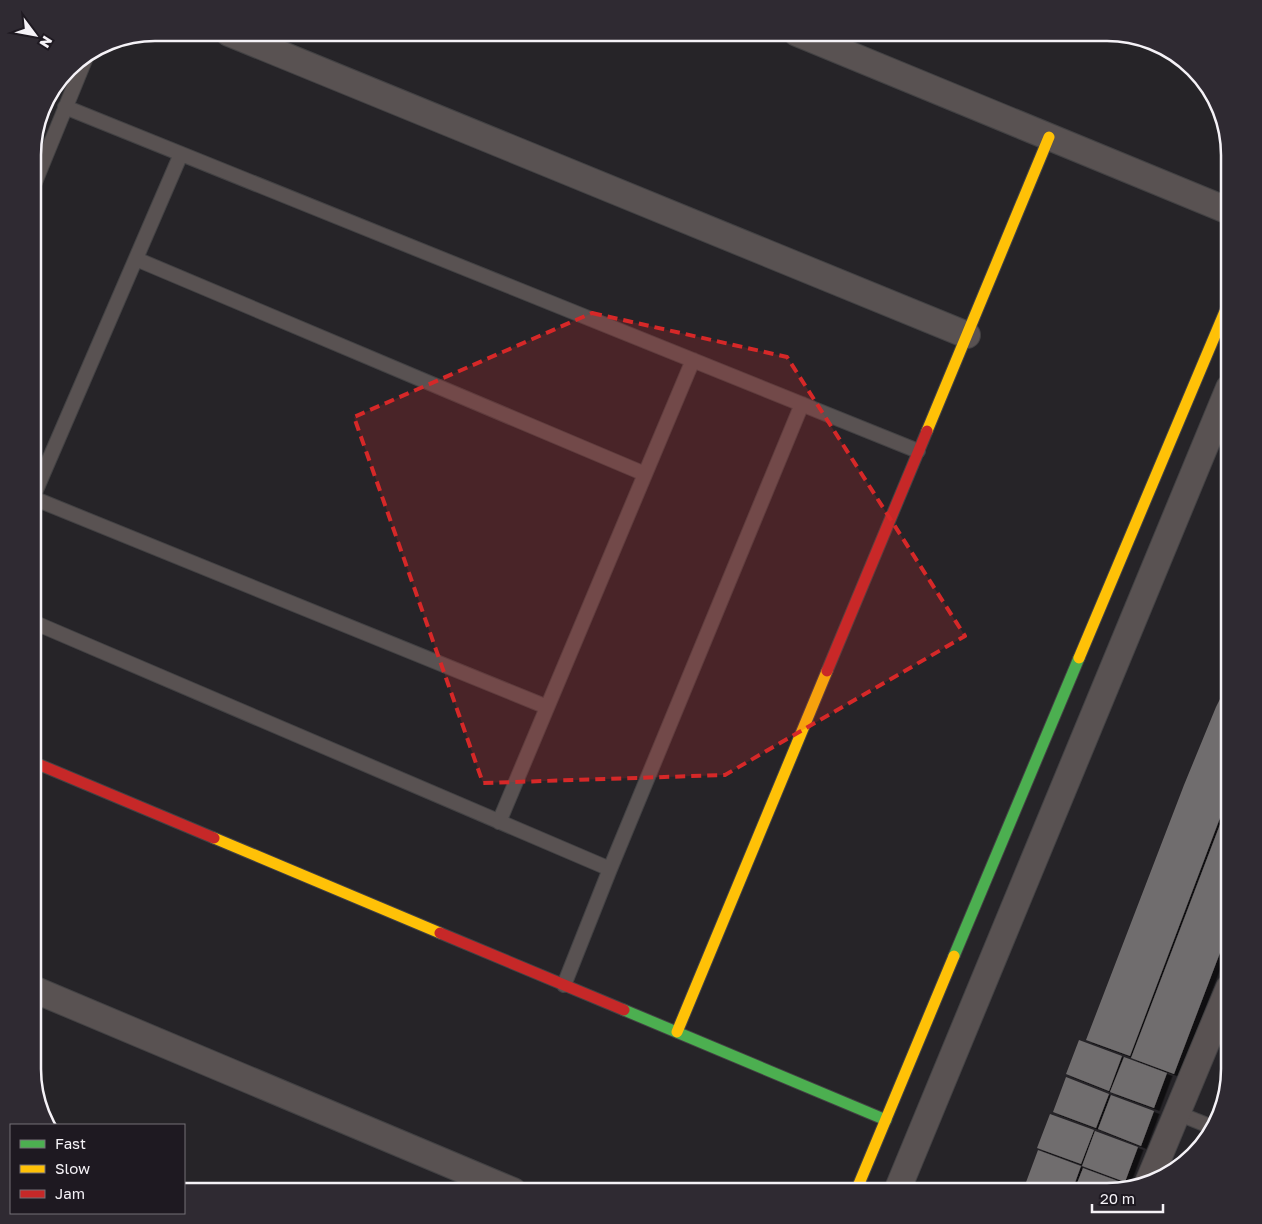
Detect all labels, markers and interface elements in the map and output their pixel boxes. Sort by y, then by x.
north arrow [10,10,60,60]
text: N [36,33,56,51]
legend [10,1124,185,1214]
text: Fast [55,1134,86,1152]
text: Slow [55,1159,90,1177]
scale bar [1092,1182,1163,1214]
text: Jam [55,1184,85,1202]
text: 20 m [1100,1189,1135,1207]

